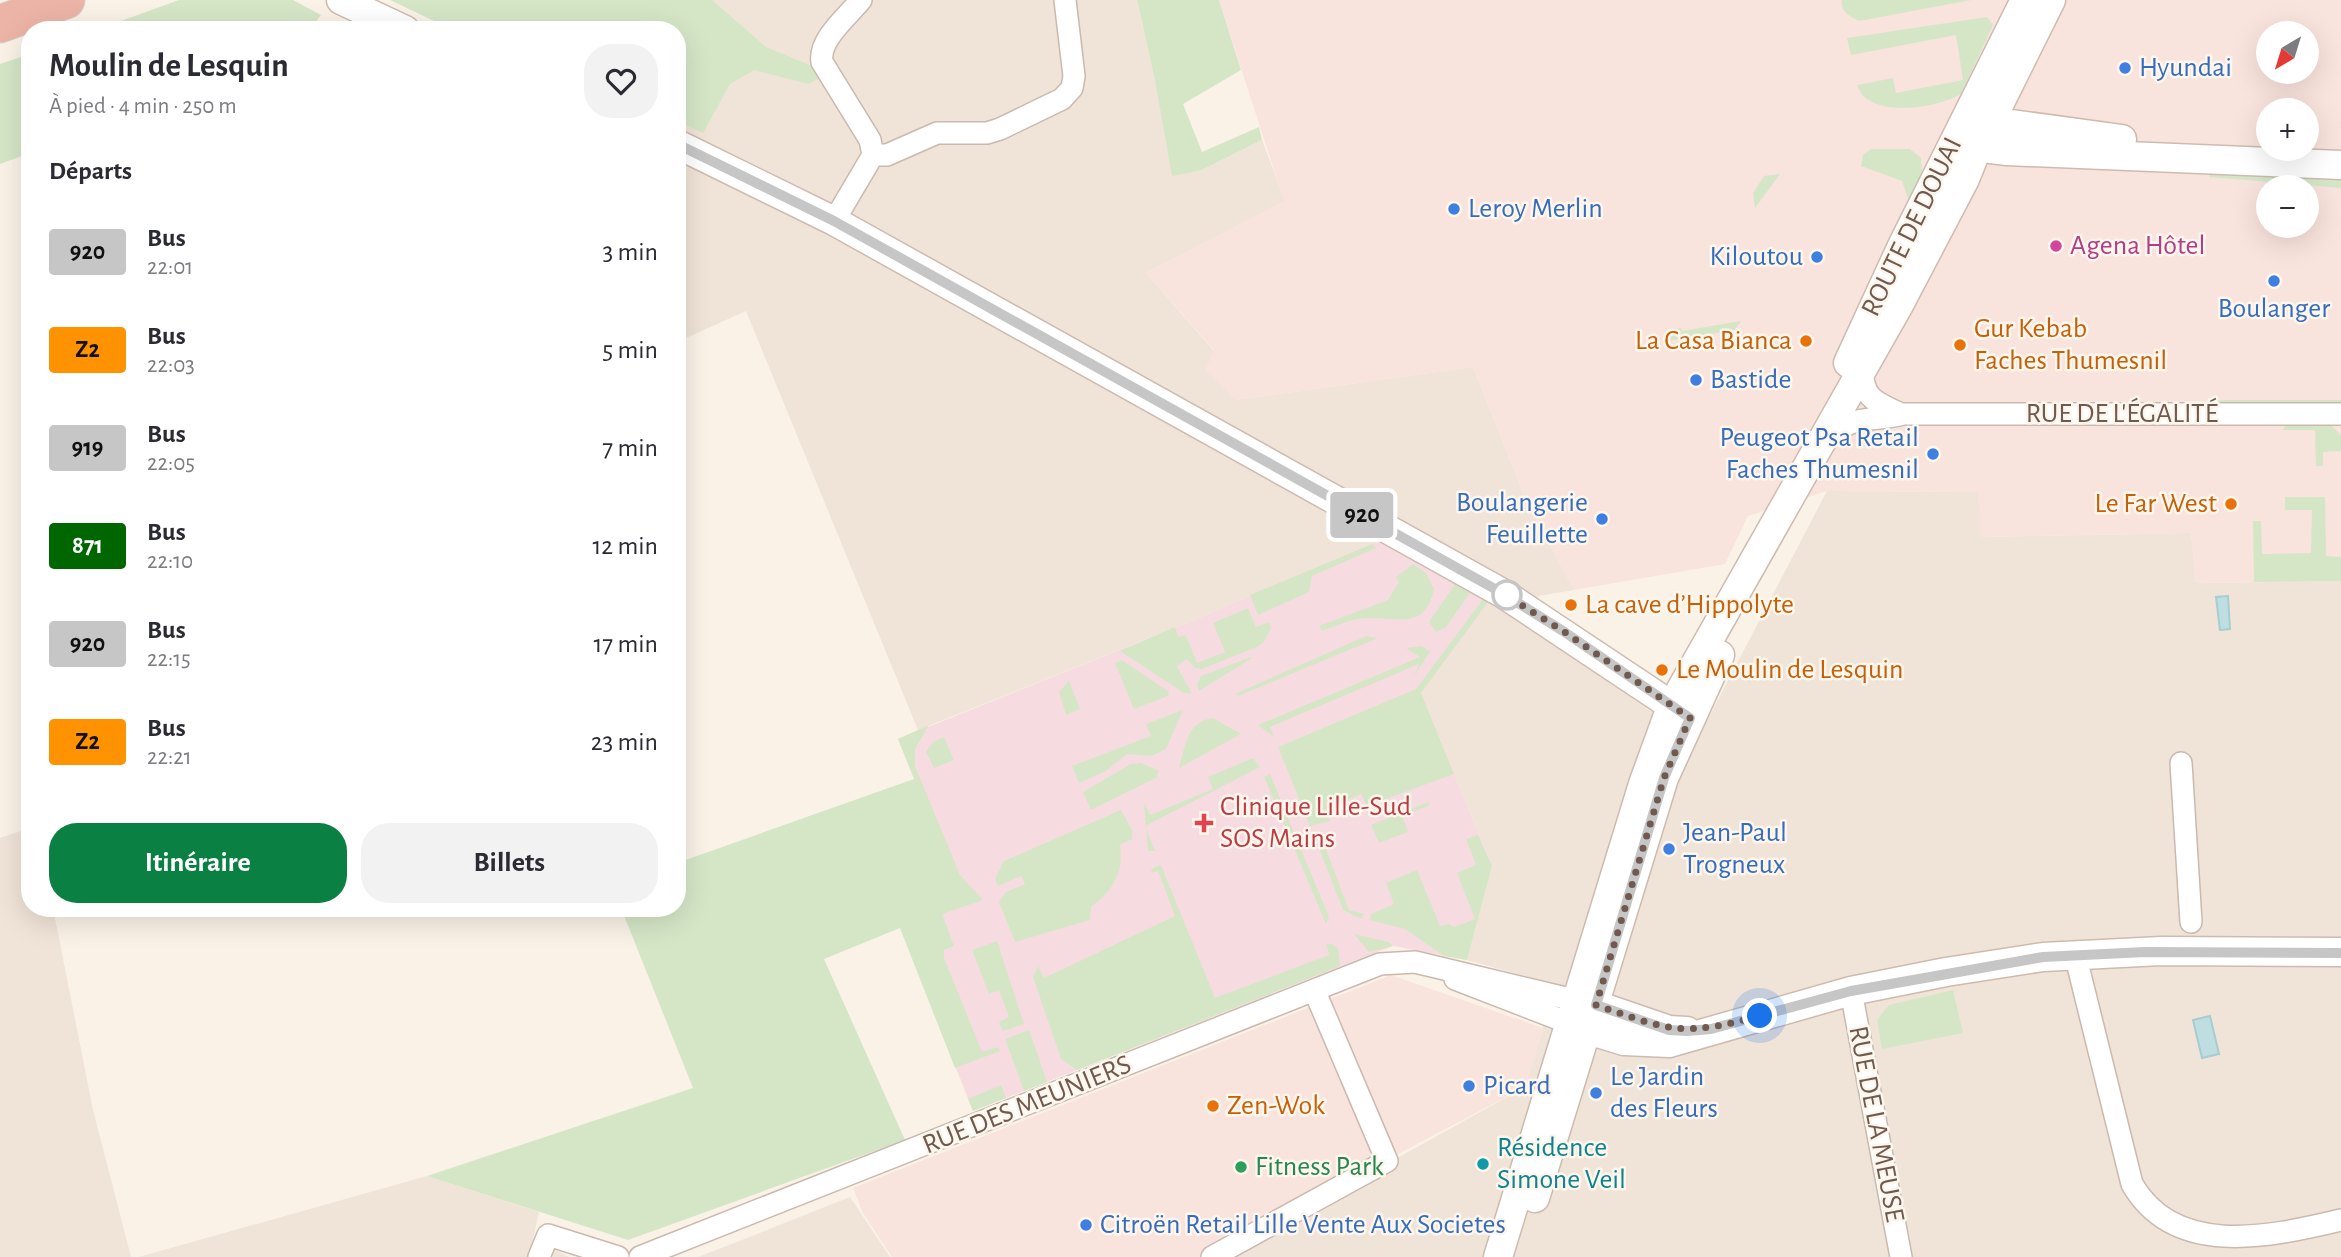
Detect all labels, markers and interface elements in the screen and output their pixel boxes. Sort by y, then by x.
north arrow [2256,21,2319,84]
map controls [2256,21,2319,238]
button: heart [584,44,658,118]
text: Moulin de Lesquin [49,50,289,83]
place label: Hyundai [2139,54,2232,82]
marker: Hyundai [2117,60,2133,76]
text: À pied · 4 min · 250 m [49,95,237,118]
button: + [2256,98,2319,161]
street label: ROUTE DE DOUAI [1857,133,1967,321]
text: Départs [49,158,132,184]
button: − [2256,175,2319,238]
place label: Leroy Merlin [1468,195,1603,223]
marker: Leroy Merlin [1446,201,1462,217]
text: Bus [147,225,186,251]
place label: Agena Hôtel [2070,232,2205,260]
marker: Agena Hôtel [2048,238,2064,254]
text: 3 min [602,239,658,265]
text: 920 [70,240,105,264]
place label: Kiloutou [1709,243,1803,271]
marker: Kiloutou [1809,249,1825,265]
text: 22:01 [147,256,193,279]
marker: Boulanger [2266,273,2282,289]
place label: Boulanger [2218,295,2330,323]
place label: Gur Kebab Faches Thumesnil [1974,315,2167,375]
text: Bus [147,323,186,349]
place label: La Casa Bianca [1635,327,1792,355]
marker: La Casa Bianca [1798,333,1814,349]
text: 5 min [602,337,658,363]
marker: Gur Kebab Faches Thumesnil [1952,337,1968,353]
text: Z2 [75,338,100,362]
text: 22:03 [147,354,195,377]
place label: Bastide [1710,366,1791,394]
marker: Bastide [1688,372,1704,388]
street label: RUE DE L'ÉGALITÉ [2026,397,2218,428]
text: Bus [147,421,186,447]
place label: Peugeot Psa Retail Faches Thumesnil [1720,424,1919,484]
text: 7 min [602,435,658,461]
text: 919 [72,436,103,460]
marker: Peugeot Psa Retail Faches Thumesnil [1925,446,1941,462]
text: 22:05 [147,452,195,475]
place label: Boulangerie Feuillette [1456,489,1588,549]
place label: Le Far West [2095,490,2217,518]
line badge: 920 [1322,492,1402,538]
marker: Le Far West [2223,496,2239,512]
text: 920 [1344,503,1380,527]
marker: Boulangerie Feuillette [1594,511,1610,527]
text: Bus [147,519,186,545]
text: 12 min [592,533,658,559]
text: 871 [72,534,103,558]
text: 22:10 [147,550,193,573]
unlabelled marker [1492,580,1522,610]
place label: La cave d’Hippolyte [1585,591,1794,619]
marker: La cave d’Hippolyte [1563,597,1579,613]
text: Bus [147,617,186,643]
text: 17 min [593,631,658,657]
text: 920 [70,632,105,656]
text: 22:15 [147,648,191,671]
place label: Le Moulin de Lesquin [1676,656,1903,684]
marker: Le Moulin de Lesquin [1654,662,1670,678]
text: Bus [147,715,186,741]
text: 23 min [591,729,658,755]
text: Z2 [75,730,100,754]
text: 22:21 [147,746,192,769]
place label: Clinique Lille-Sud SOS Mains [1220,793,1411,853]
marker: Clinique Lille-Sud SOS Mains [1194,813,1214,833]
place label: Jean-Paul Trogneux [1683,819,1787,879]
button: Itinéraire [49,823,347,903]
button: Billets [361,823,658,903]
marker: Jean-Paul Trogneux [1661,841,1677,857]
your location [1742,998,1777,1033]
street label: RUE DE LA MEUSE [1843,1024,1909,1224]
street label: RUE DES MEUNIERS [919,1050,1135,1160]
place label: Le Jardin des Fleurs [1610,1063,1718,1123]
place label: Picard [1483,1072,1551,1100]
marker: Picard [1461,1078,1477,1094]
marker: Le Jardin des Fleurs [1588,1085,1604,1101]
place label: Zen-Wok [1227,1092,1325,1120]
marker: Zen-Wok [1205,1098,1221,1114]
place label: Résidence Simone Veil [1497,1134,1626,1194]
place label: Fitness Park [1255,1153,1384,1181]
marker: Résidence Simone Veil [1475,1156,1491,1172]
marker: Fitness Park [1233,1159,1249,1175]
place label: Citroën Retail Lille Vente Aux Societes [1100,1211,1506,1239]
marker: Citroën Retail Lille Vente Aux Societes [1078,1217,1094,1233]

